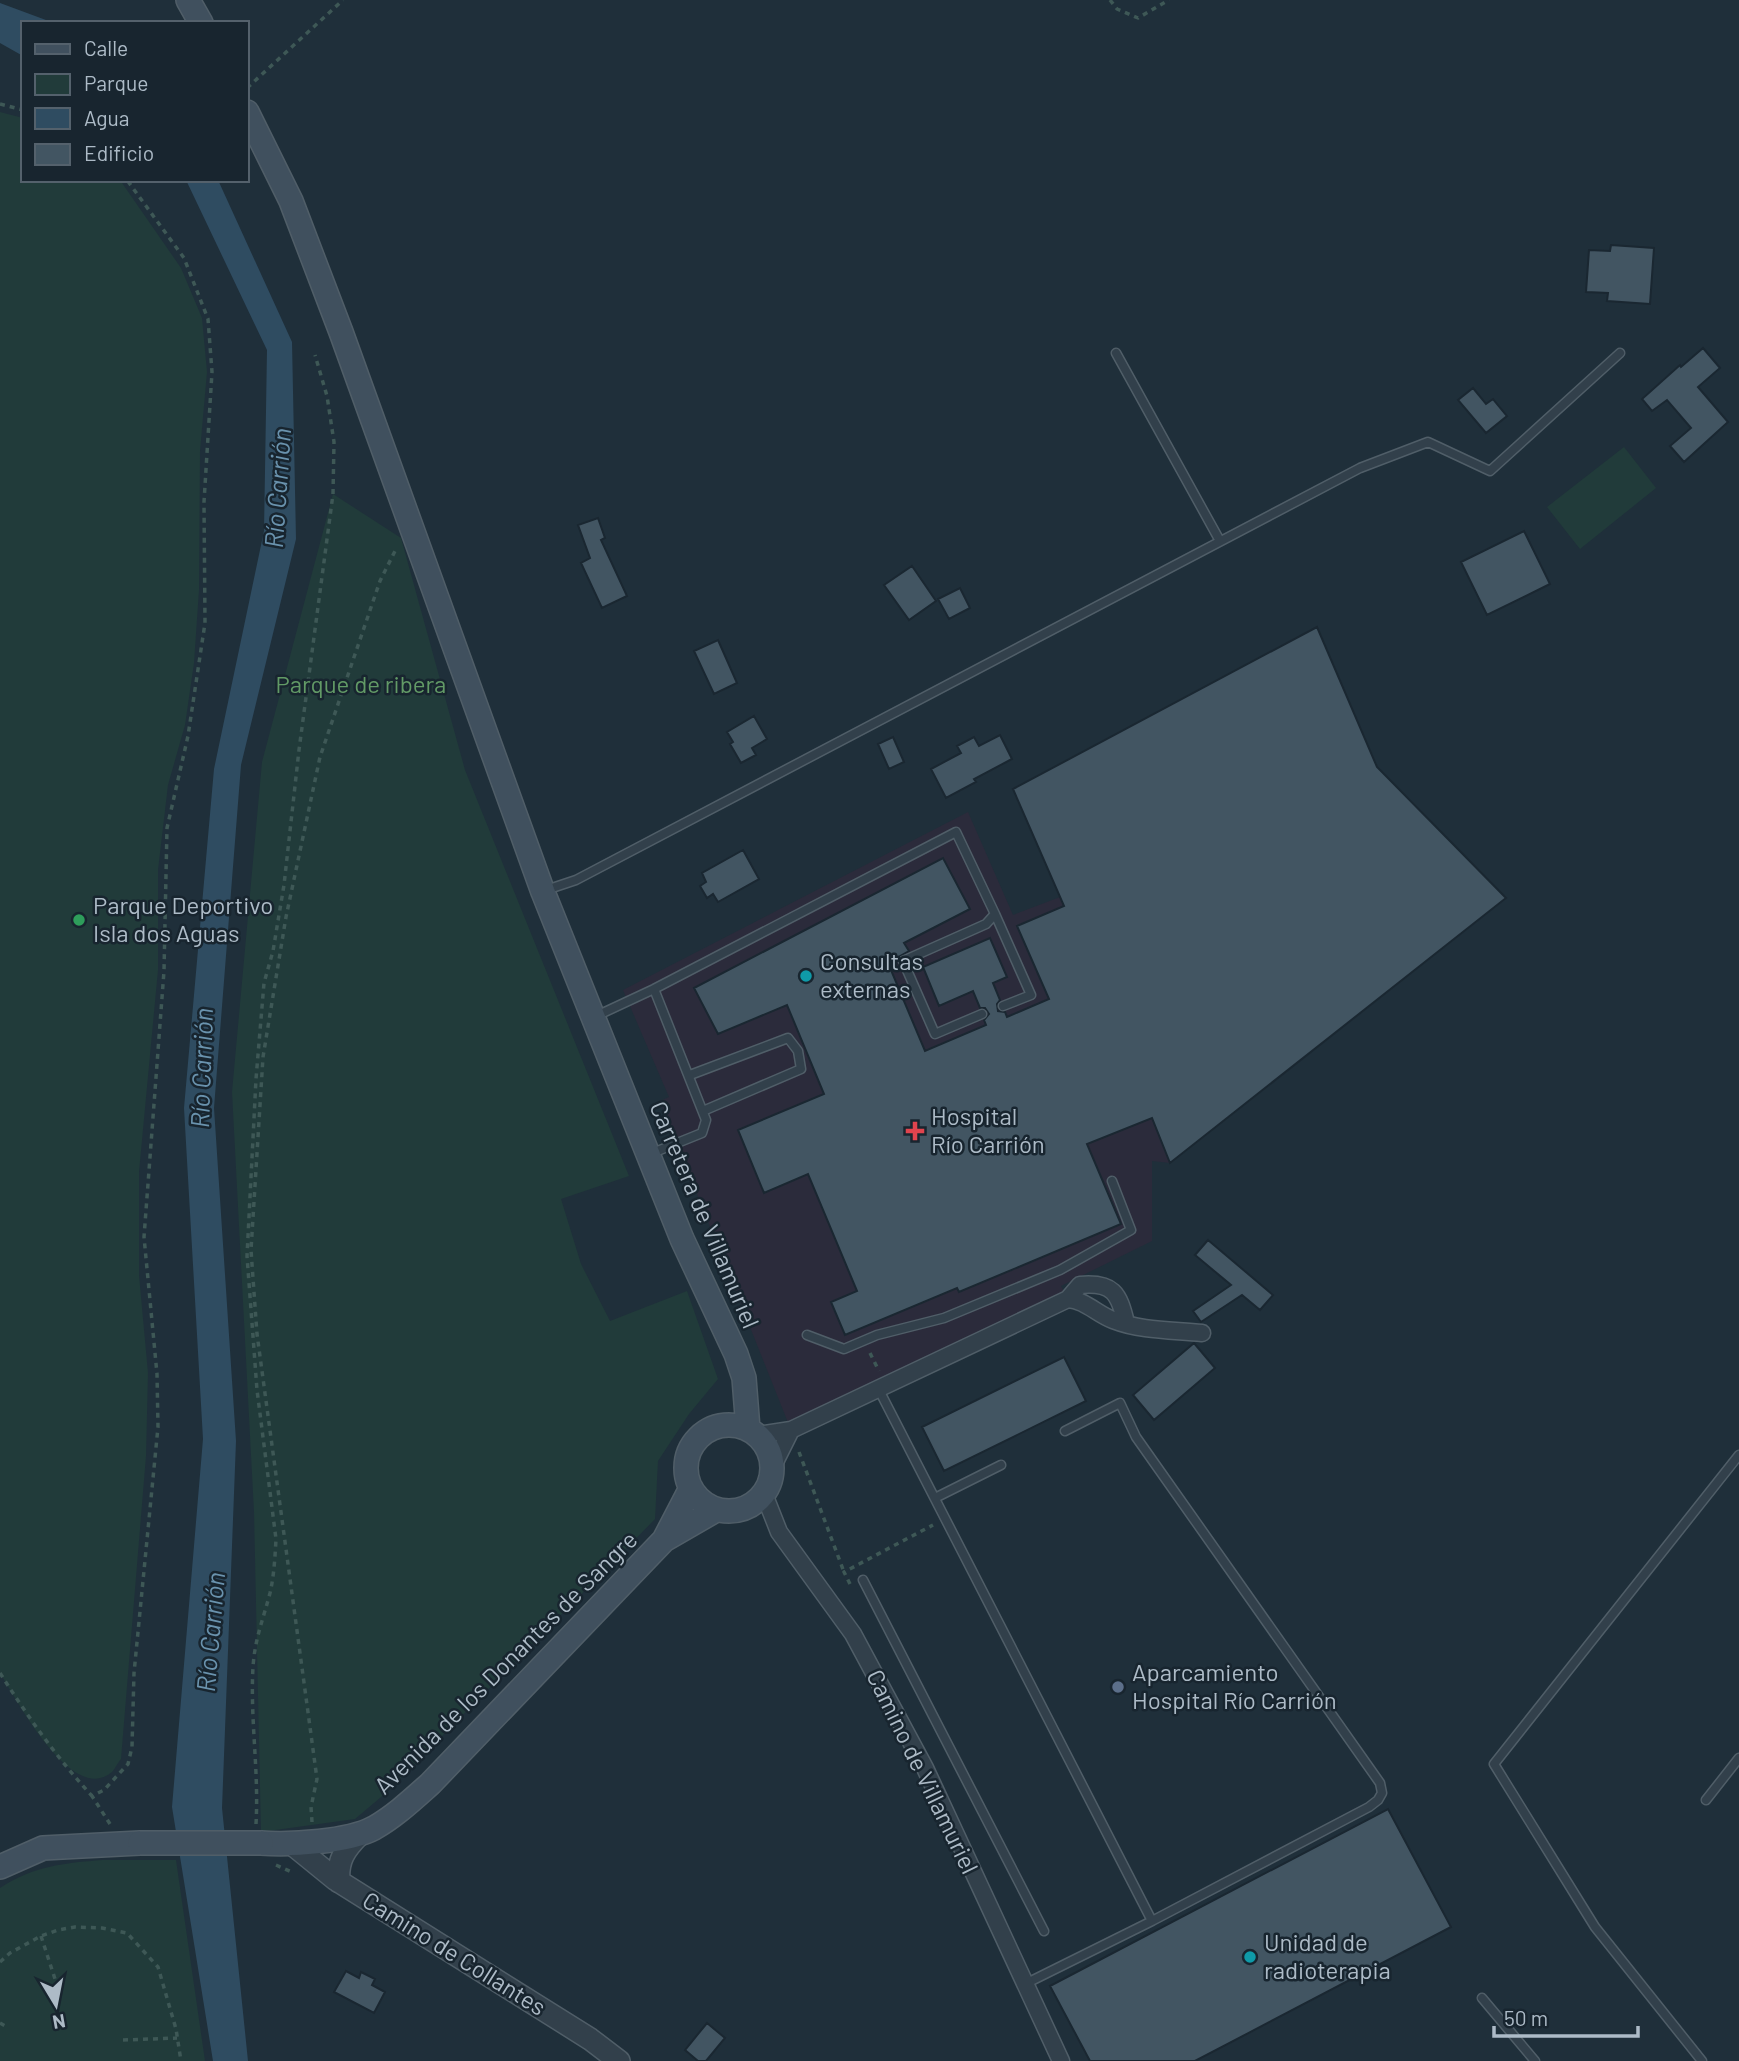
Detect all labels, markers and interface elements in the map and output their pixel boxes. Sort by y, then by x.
legend [21,21,248,182]
text: Calle [84,35,128,60]
text: Parque [84,70,149,95]
text: Agua [84,105,130,130]
text: Edificio [84,140,154,165]
water label: Río Carrión [257,427,296,549]
park label: Parque de ribera [276,669,446,698]
place label: Parque Deportivo Isla dos Aguas [93,890,273,947]
marker: Parque Deportivo Isla dos Aguas [71,912,87,928]
place label: Consultas externas [820,946,923,1003]
marker: Consultas externas [798,968,814,984]
water label: Río Carrión [183,1007,218,1129]
street label: Carretera de Villamuriel [644,1097,766,1332]
place label: Hospital Río Carrión [931,1101,1045,1158]
marker: Hospital Río Carrión [905,1121,925,1141]
street label: Avenida de los Donantes de Sangre [367,1524,642,1799]
water label: Río Carrión [189,1571,230,1693]
place label: Aparcamiento Hospital Río Carrión [1132,1657,1337,1714]
street label: Camino de Villamuriel [861,1665,985,1878]
marker: Aparcamiento Hospital Río Carrión [1110,1679,1126,1695]
street label: Camino de Collantes [358,1885,552,2021]
place label: Unidad de radioterapia [1264,1927,1391,1984]
marker: Unidad de radioterapia [1242,1949,1258,1965]
north arrow [21,1970,91,2040]
scale bar [1494,1994,1638,2038]
text: 50 m [1504,2005,1548,2030]
text: N [51,2010,67,2035]

